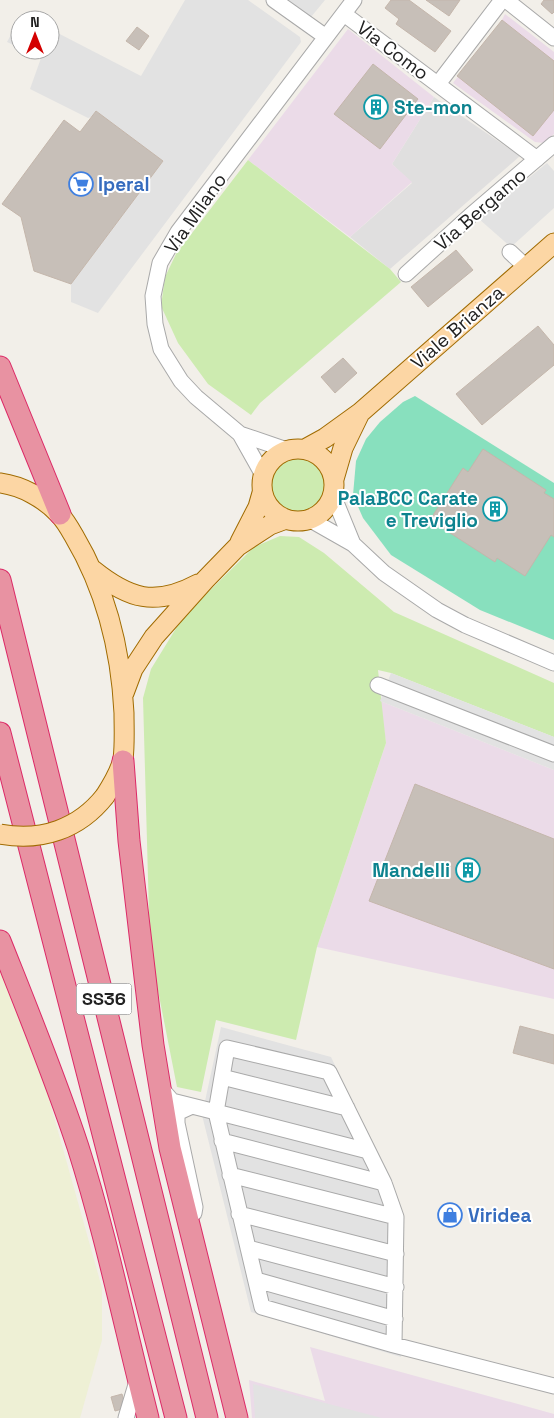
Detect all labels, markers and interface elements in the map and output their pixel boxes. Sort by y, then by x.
north arrow [10,10,60,60]
text: N [30,13,40,31]
street label: Via Como [352,15,434,86]
building icon: Ste-mon [363,94,389,120]
place label: Ste-mon [394,95,473,120]
street label: Via Bergamo [429,163,532,256]
street label: Via Milano [159,168,232,258]
supermarket icon: Iperal [68,171,94,197]
place label: Iperal [98,172,149,197]
street label: Viale Brianza [405,280,509,375]
place label: PalaBCC Carate e Treviglio [338,486,478,533]
building icon: PalaBCC Carate e Treviglio [482,496,508,522]
building icon: Mandelli [455,857,481,883]
place label: Mandelli [372,858,450,883]
road number: SS36 [76,984,132,1014]
shop icon: Viridea [437,1202,463,1228]
place label: Viridea [468,1203,531,1228]

